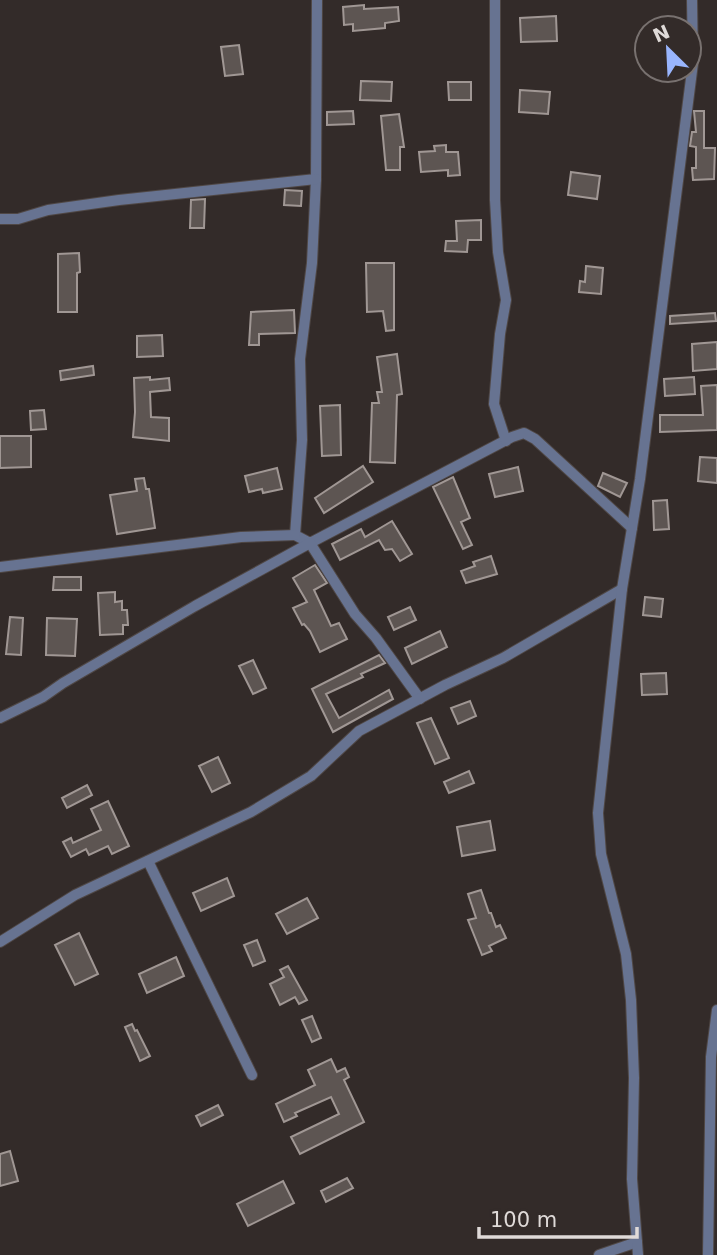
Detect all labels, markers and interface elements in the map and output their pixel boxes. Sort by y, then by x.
north arrow [633,14,703,84]
text: N [649,20,673,47]
scale bar [479,1196,636,1240]
text: 100 m [490,1208,557,1232]

